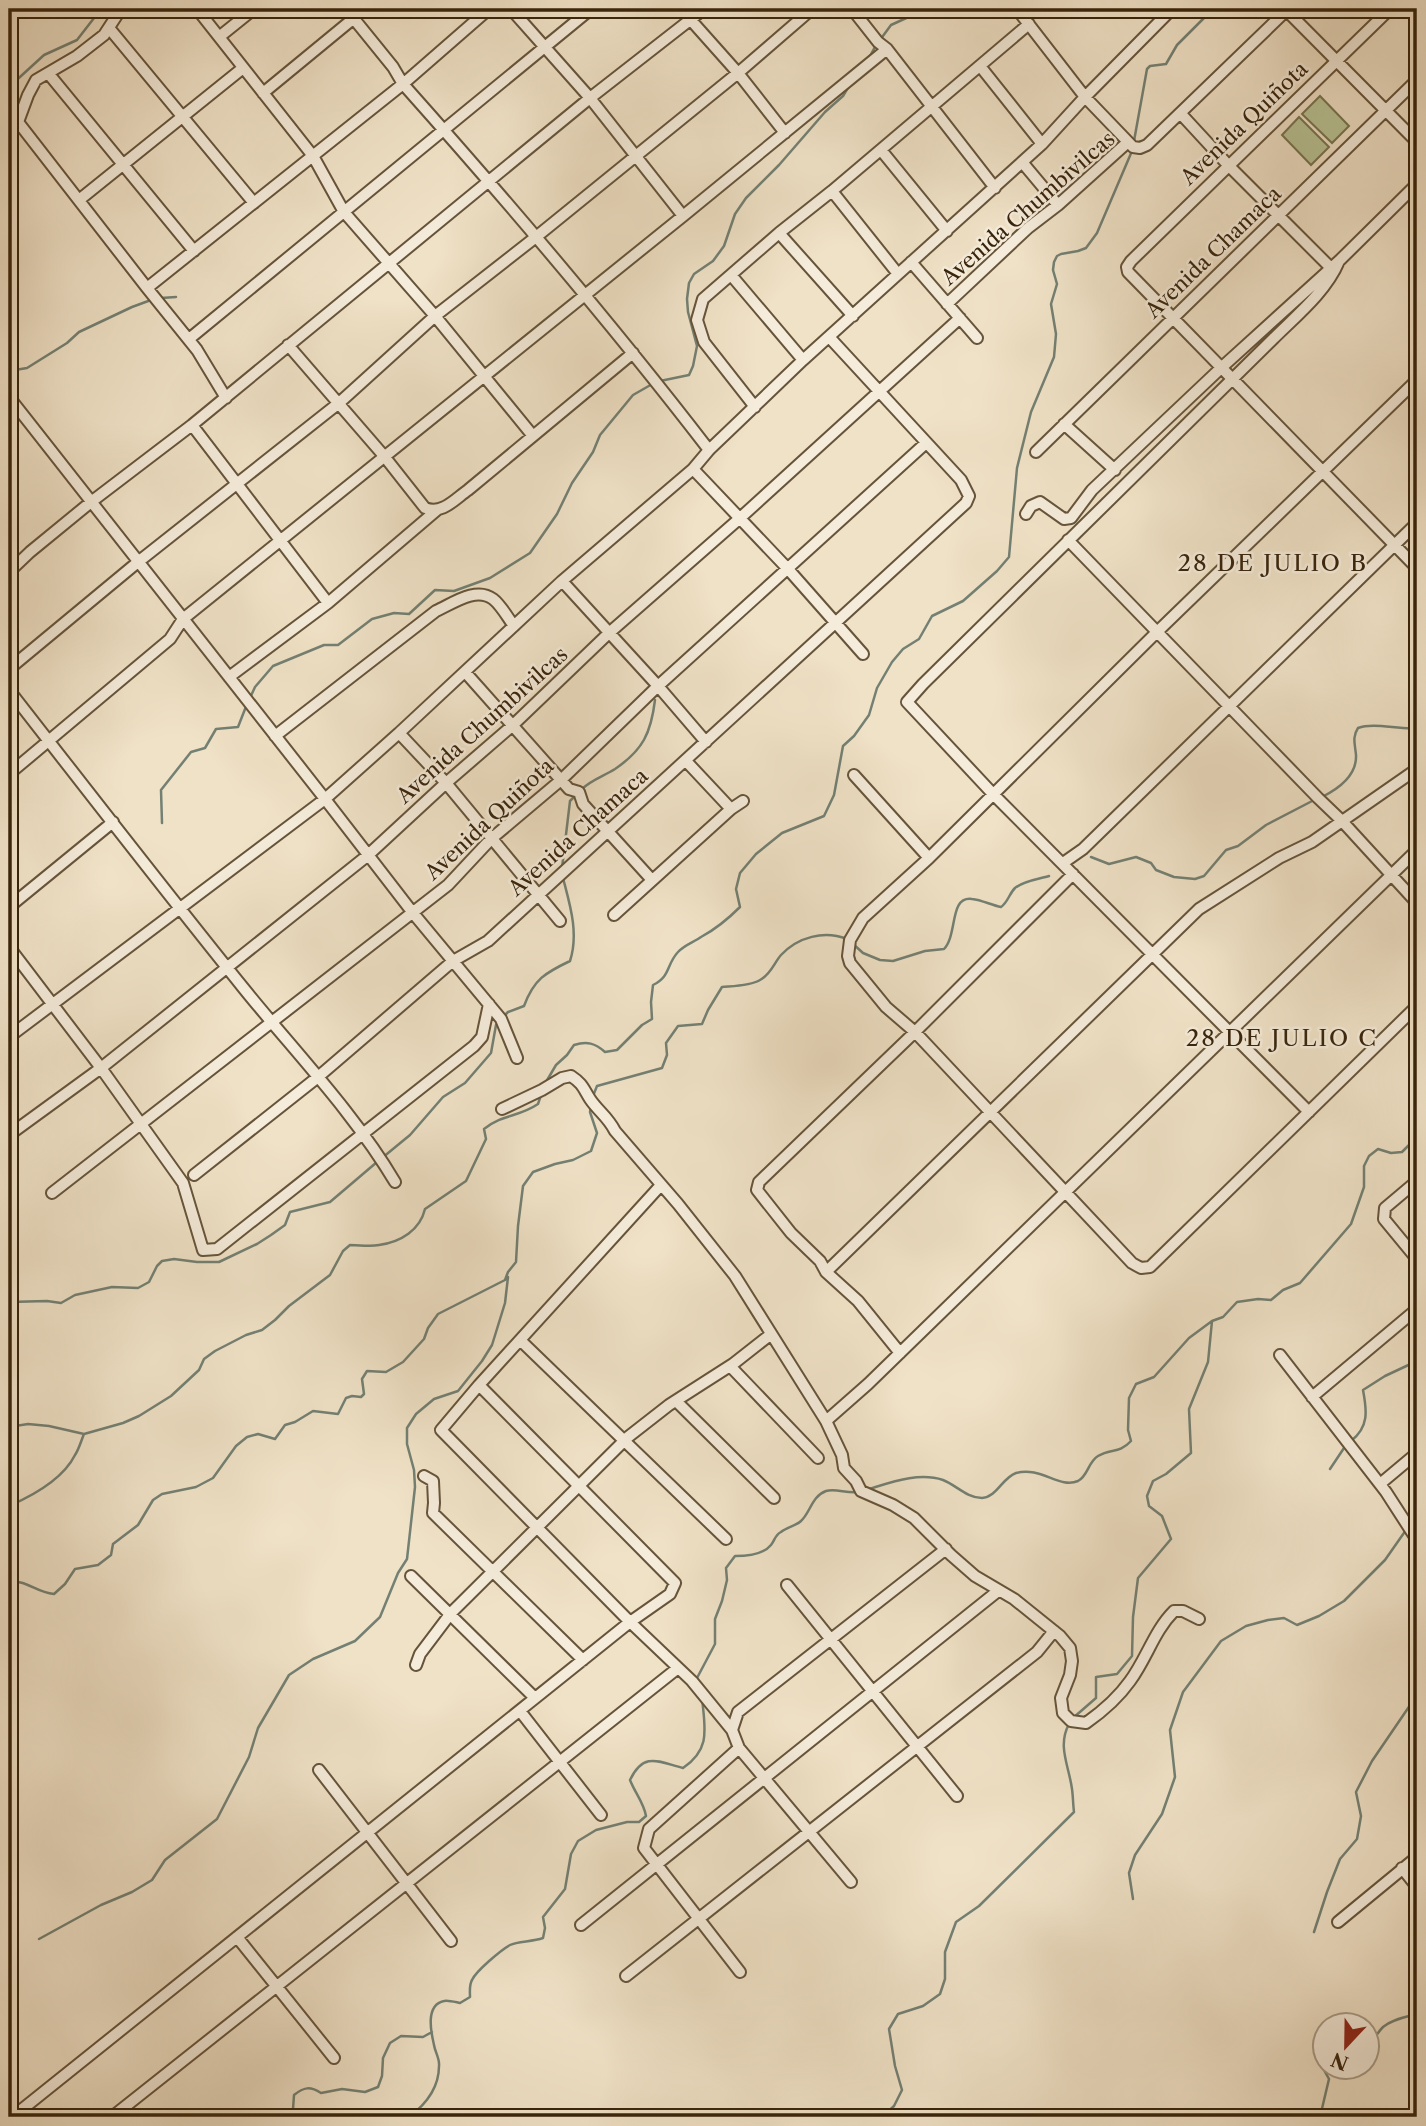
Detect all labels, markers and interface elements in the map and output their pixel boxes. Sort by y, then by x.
street label: Avenida Quiñota [1175,55,1313,191]
street label: Avenida Chumbivilcas [935,126,1120,291]
street label: Avenida Chamaca [1139,180,1287,324]
district label: 28 DE JULIO B [1178,549,1368,577]
street label: Avenida Chumbivilcas [391,642,573,809]
street label: Avenida Quiñota [419,752,559,886]
street label: Avenida Chamaca [502,762,653,902]
district label: 28 DE JULIO C [1186,1024,1378,1052]
north arrow [1310,2010,1380,2080]
text: N [1328,2048,1352,2075]

